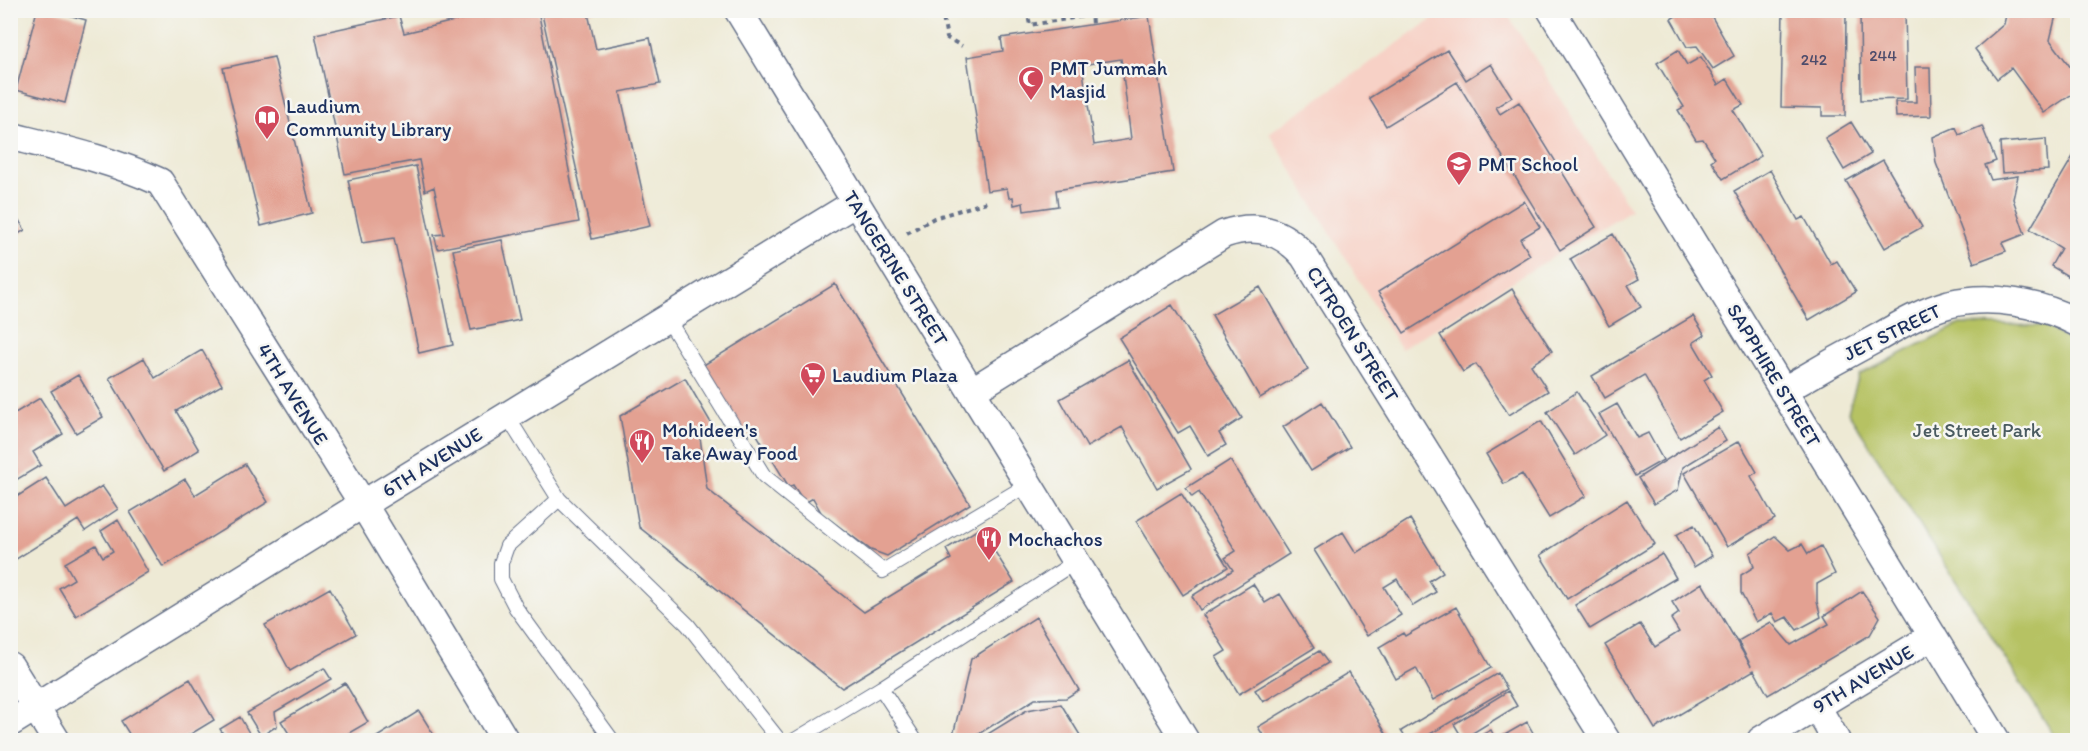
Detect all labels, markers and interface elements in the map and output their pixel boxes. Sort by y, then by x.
house number: 244 [1869,46,1897,65]
house number: 242 [1801,50,1828,69]
place label: PMT Jummah Masjid [1050,56,1168,103]
mosque icon: PMT Jummah Masjid [1016,64,1046,102]
place label: Laudium Community Library [286,94,452,141]
library icon: Laudium Community Library [252,103,282,141]
school or university icon: PMT School [1444,149,1474,187]
place label: PMT School [1478,152,1579,176]
street label: TANGERINE STREET [839,186,953,350]
street label: CITROEN STREET [1302,262,1404,406]
street label: JET STREET [1840,298,1944,366]
street label: SAPPHIRE STREET [1722,299,1826,451]
street label: 4TH AVENUE [252,339,334,449]
supermarket icon: Laudium Plaza [798,360,828,398]
place label: Laudium Plaza [832,363,958,387]
place label: Mohideen's Take Away Food [662,418,798,465]
park label: Jet Street Park [1913,418,2042,442]
street label: 6TH AVENUE [377,422,487,502]
restaurant icon: Mohideen's Take Away Food [627,427,657,465]
restaurant icon: Mochachos [974,524,1004,562]
place label: Mochachos [1008,527,1103,551]
street label: 9TH AVENUE [1808,639,1918,719]

